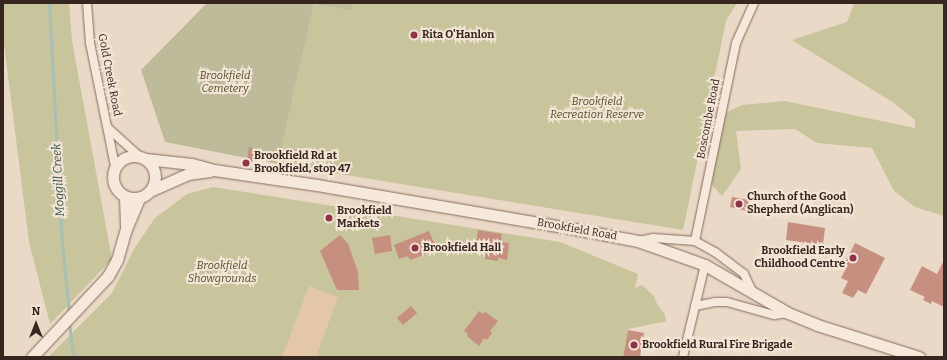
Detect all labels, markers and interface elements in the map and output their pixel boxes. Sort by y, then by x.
place label: Rita O'Hanlon [422,28,494,42]
marker: Rita O'Hanlon [409,30,419,40]
street label: Gold Creek Road [95,33,123,117]
park label: Brookfield Cemetery [200,70,250,96]
street label: Boscombe Road [695,78,723,160]
park label: Brookfield Recreation Reserve [550,96,644,122]
water label: Moggill Creek [50,143,68,217]
place label: Brookfield Rd at Brookfield, stop 47 [254,150,351,176]
marker: Brookfield Rd at Brookfield, stop 47 [241,158,251,168]
place label: Church of the Good Shepherd (Anglican) [747,191,854,217]
marker: Church of the Good Shepherd (Anglican) [734,199,744,209]
place label: Brookfield Markets [337,205,392,231]
marker: Brookfield Markets [324,213,334,223]
street label: Brookfield Road [536,216,618,244]
place label: Brookfield Hall [423,241,501,255]
marker: Brookfield Hall [410,243,420,253]
place label: Brookfield Early Childhood Centre [754,245,845,271]
marker: Brookfield Early Childhood Centre [848,253,858,263]
park label: Brookfield Showgrounds [188,260,256,286]
north arrow [16,304,56,344]
text: N [32,305,40,318]
place label: Brookfield Rural Fire Brigade [642,338,792,352]
marker: Brookfield Rural Fire Brigade [629,340,639,350]

